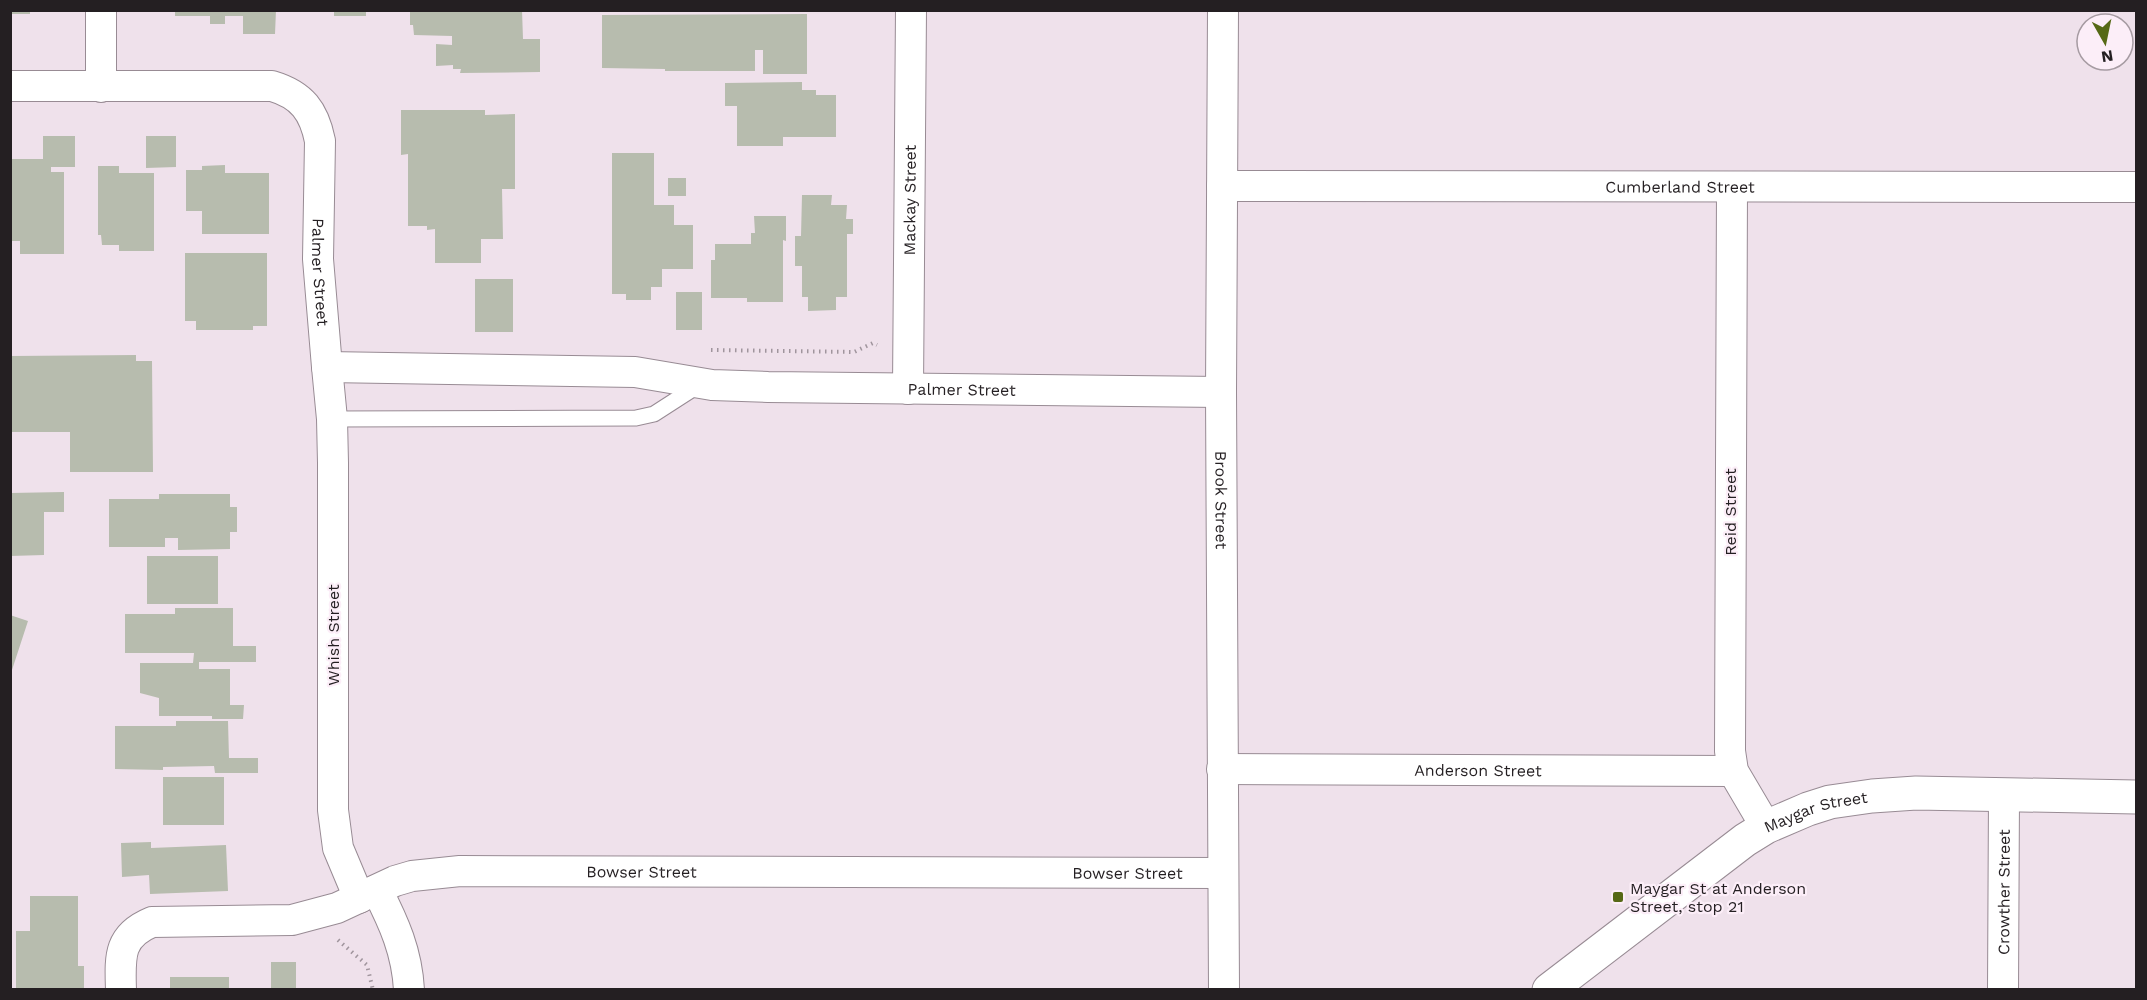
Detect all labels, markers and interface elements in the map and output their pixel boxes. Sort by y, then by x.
north arrow [2075,12,2135,72]
text: N [2100,46,2115,67]
street label: Mackay Street [900,144,920,255]
street label: Cumberland Street [1605,177,1755,197]
street label: Palmer Street [308,218,333,327]
street label: Palmer Street [908,380,1016,400]
street label: Brook Street [1211,451,1231,550]
street label: Reid Street [1721,468,1740,556]
street label: Whish Street [324,584,343,686]
street label: Anderson Street [1414,761,1542,780]
street label: Maygar Street [1761,788,1869,837]
street label: Crowther Street [1994,829,2014,955]
street label: Bowser Street [586,862,697,882]
street label: Bowser Street [1072,864,1183,883]
place label: Maygar St at Anderson Street, stop 21 [1630,879,1806,916]
marker: Maygar St at Anderson Street, stop 21 [1611,890,1625,904]

